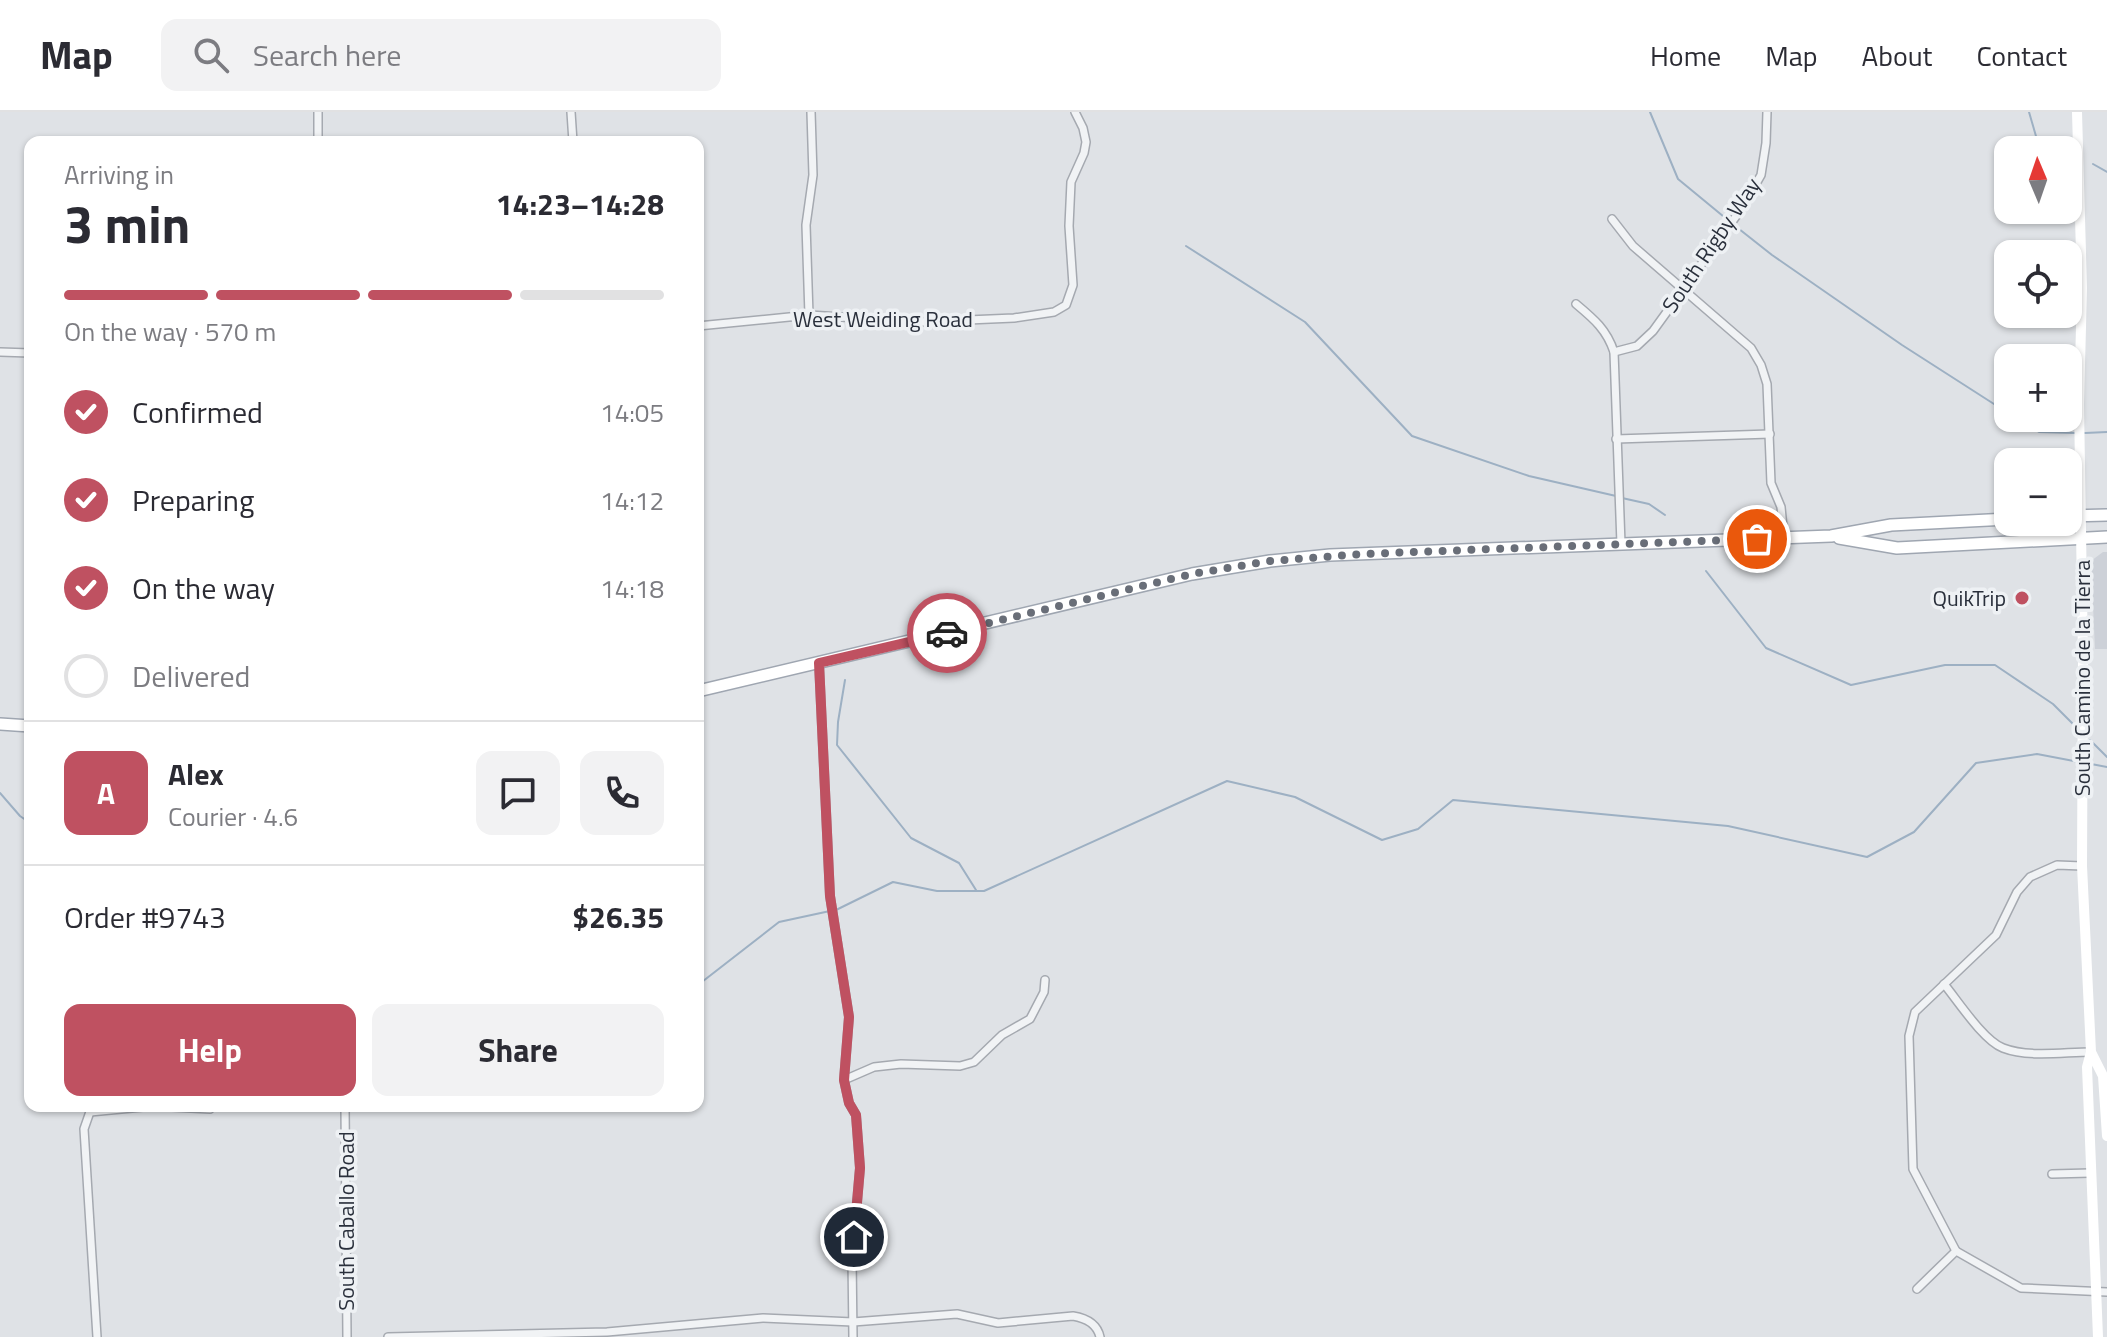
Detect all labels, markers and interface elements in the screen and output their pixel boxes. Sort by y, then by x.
search box [161,19,721,91]
text: Map [40,26,113,84]
text: Search here [253,32,402,78]
icon: search [189,33,233,77]
text: Home [1650,34,1721,77]
text: Map [1765,34,1818,77]
text: About [1862,34,1932,77]
text: Contact [1976,34,2067,77]
north arrow [1994,136,2082,224]
map controls [1994,136,2082,536]
text: Arriving in [64,155,174,194]
street label: South Rigby Way [1653,170,1769,320]
text: 14:23–14:28 [496,181,664,227]
text: 3 min [64,184,190,263]
button: locate [1994,240,2082,328]
street label: West Weiding Road [793,302,973,336]
text: On the way · 570 m [64,312,276,351]
button: + [1994,344,2082,432]
text: Confirmed [132,389,263,435]
icon: check [64,390,108,434]
text: 14:05 [600,393,664,432]
button: − [1994,448,2082,536]
text: Preparing [132,477,254,523]
icon: check [64,478,108,522]
text: 14:12 [600,481,664,520]
pin [1723,505,1791,573]
icon: bag [1735,517,1779,561]
street label: South Camino de la Tierra [2065,560,2099,796]
text: On the way [132,565,275,611]
icon: check [64,566,108,610]
text: 14:18 [600,569,664,608]
place label: QuikTrip [1932,581,2006,615]
marker: QuikTrip [2013,589,2031,607]
courier [907,593,987,673]
icon: car [925,611,969,655]
text: Delivered [132,653,250,699]
text: Alex [168,751,224,797]
button: chat [476,751,560,835]
button: phone [580,751,664,835]
text: A [97,770,115,816]
text: Courier · 4.6 [168,797,298,836]
text: Order #9743 [64,894,226,940]
text: $26.35 [572,894,664,940]
button: Help [64,1004,356,1096]
button: Share [372,1004,664,1096]
street label: South Caballo Road [329,1131,363,1311]
pin [820,1203,888,1271]
icon: home [832,1215,876,1259]

